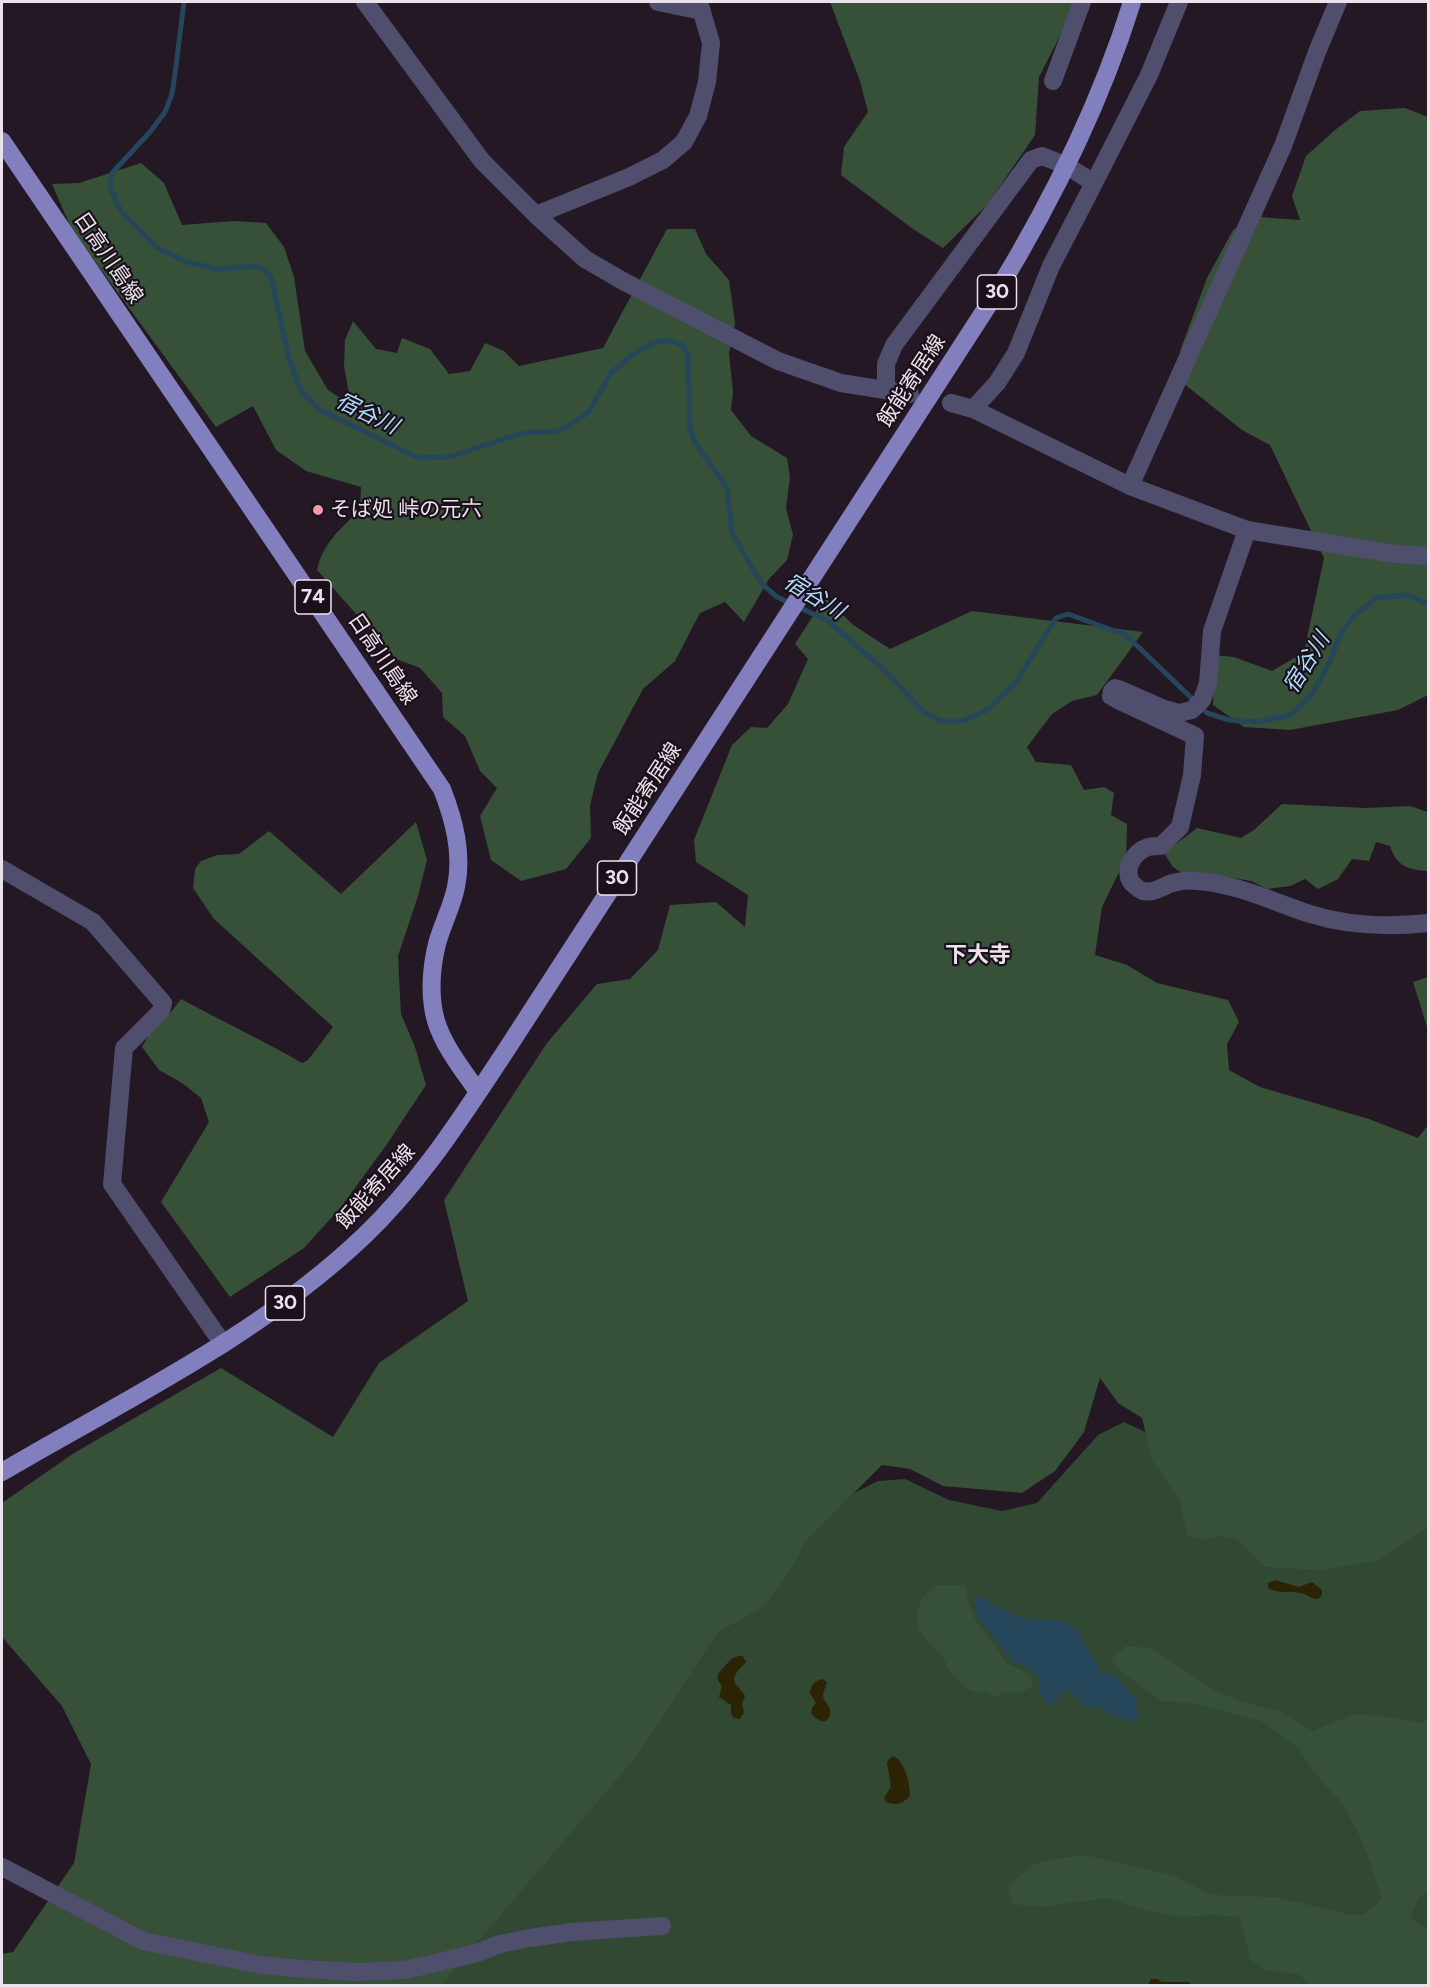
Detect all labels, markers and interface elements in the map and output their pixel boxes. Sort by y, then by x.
street label: 日高川島線 [68,207,148,309]
road number: 30 [978,275,1016,309]
street label: 飯能寄居線 [873,330,951,432]
water label: 宿谷川 [332,388,402,440]
place label: そば処 峠の元六 [330,497,482,523]
marker: そば処 峠の元六 [311,503,325,517]
water label: 宿谷川 [779,569,849,625]
road number: 74 [295,580,331,614]
street label: 日高川島線 [342,608,422,710]
water label: 宿谷川 [1278,628,1336,698]
street label: 飯能寄居線 [609,738,687,840]
road number: 30 [598,861,636,895]
district label: 下大寺 [945,943,1011,969]
street label: 飯能寄居線 [332,1140,420,1234]
road number: 30 [266,1286,304,1320]

